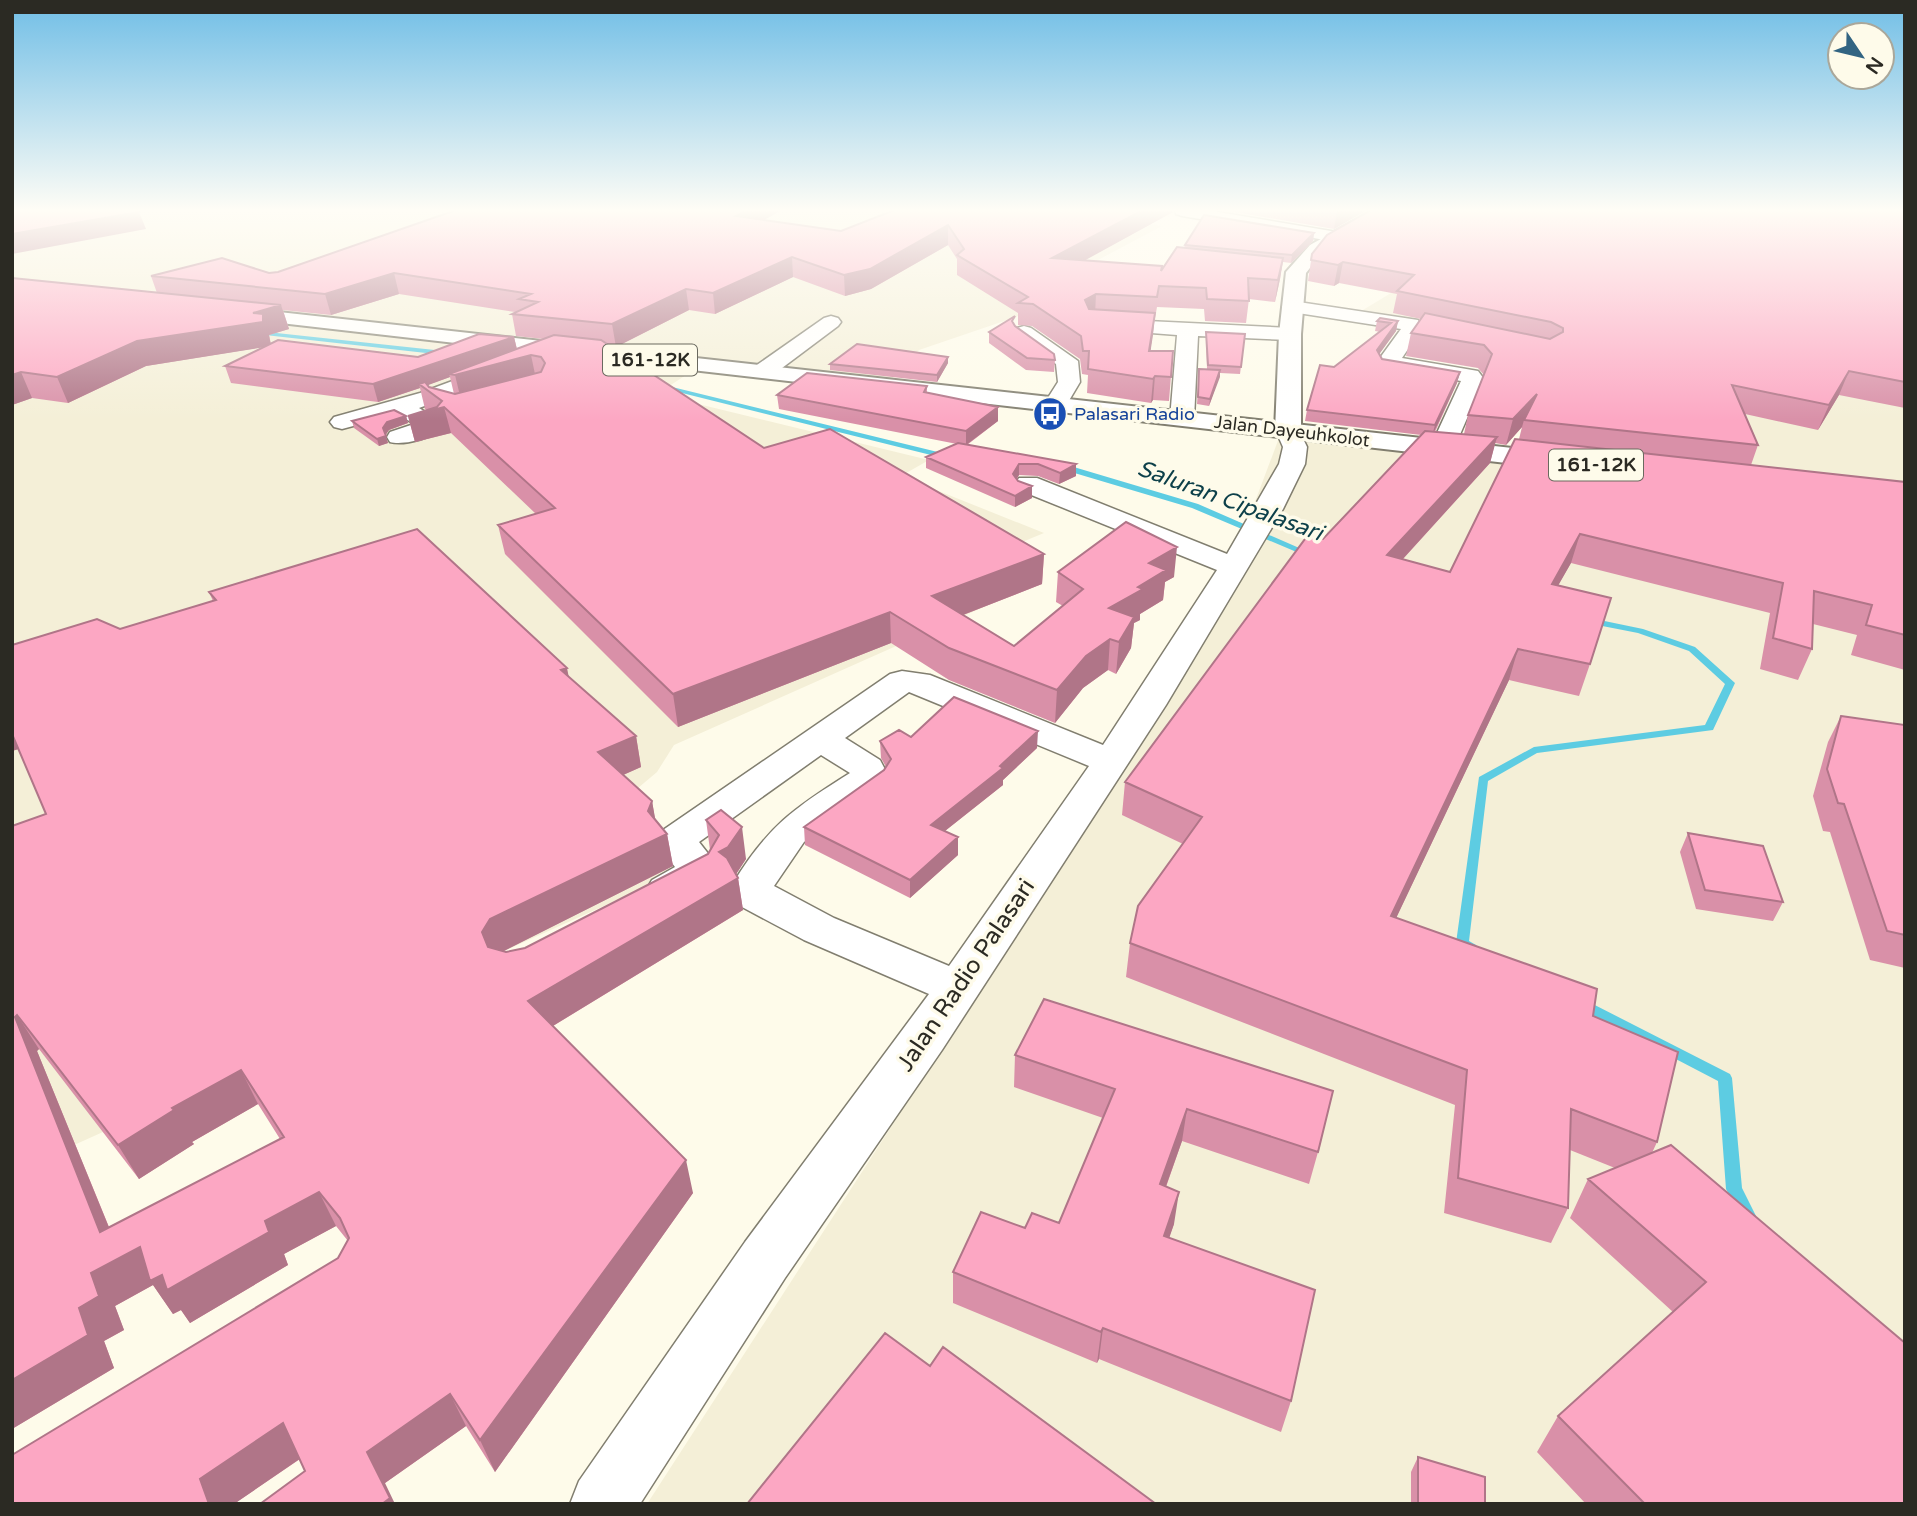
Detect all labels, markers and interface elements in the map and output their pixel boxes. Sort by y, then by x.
north arrow [1826,21,1896,91]
text: N [1861,53,1887,78]
road number: 161-12K [603,344,697,376]
bus stop icon: Palasari Radio [1031,395,1069,433]
place label: Palasari Radio [1074,403,1195,425]
street label: Jalan Dayeuhkolot [1213,411,1371,451]
road number: 161-12K [1549,450,1643,480]
water label: Saluran Cipalasari [1134,455,1329,549]
street label: Jalan Radio Palasari [891,873,1041,1077]

